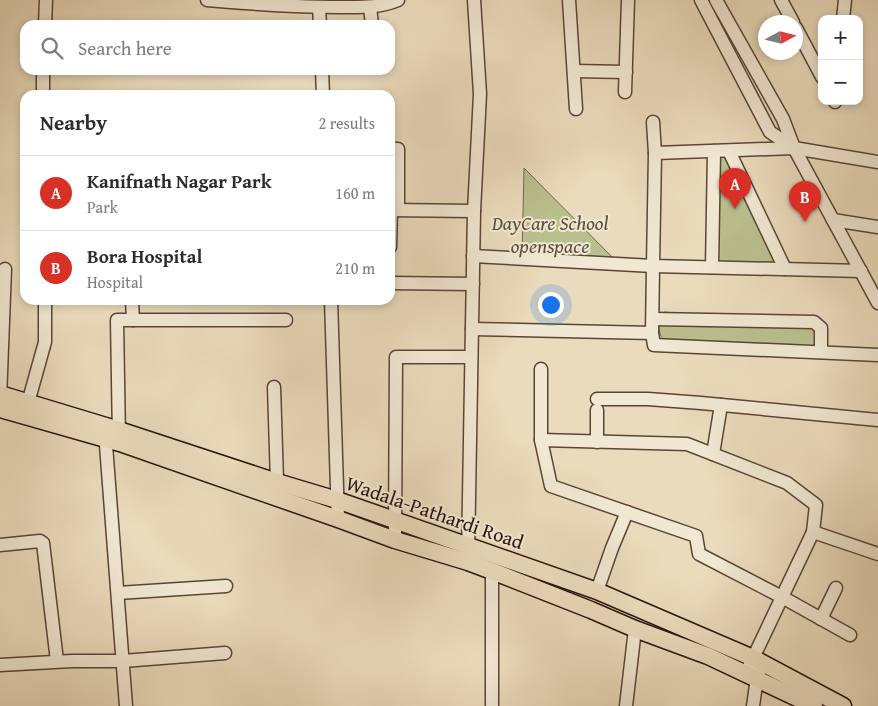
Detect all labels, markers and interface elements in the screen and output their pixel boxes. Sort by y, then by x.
north arrow [758,15,803,60]
map controls [818,15,863,105]
button: + [818,15,863,60]
search box [20,20,395,75]
icon: search [38,34,66,62]
text: Search here [78,34,172,62]
button: − [818,60,863,105]
text: Nearby [40,107,107,138]
text: 2 results [318,111,375,135]
text: Kanifnath Nagar Park [87,167,272,195]
pin: A [719,168,751,209]
text: A [51,181,61,205]
text: 160 m [335,181,375,205]
pin: B [789,181,821,222]
text: Park [87,195,118,219]
park label: DayCare School openspace [491,208,608,260]
text: Bora Hospital [87,242,202,270]
text: B [51,256,61,280]
text: 210 m [335,256,375,280]
text: Hospital [87,270,143,294]
your location [538,292,564,318]
street label: Wadala-Pathardi Road [342,468,528,556]

